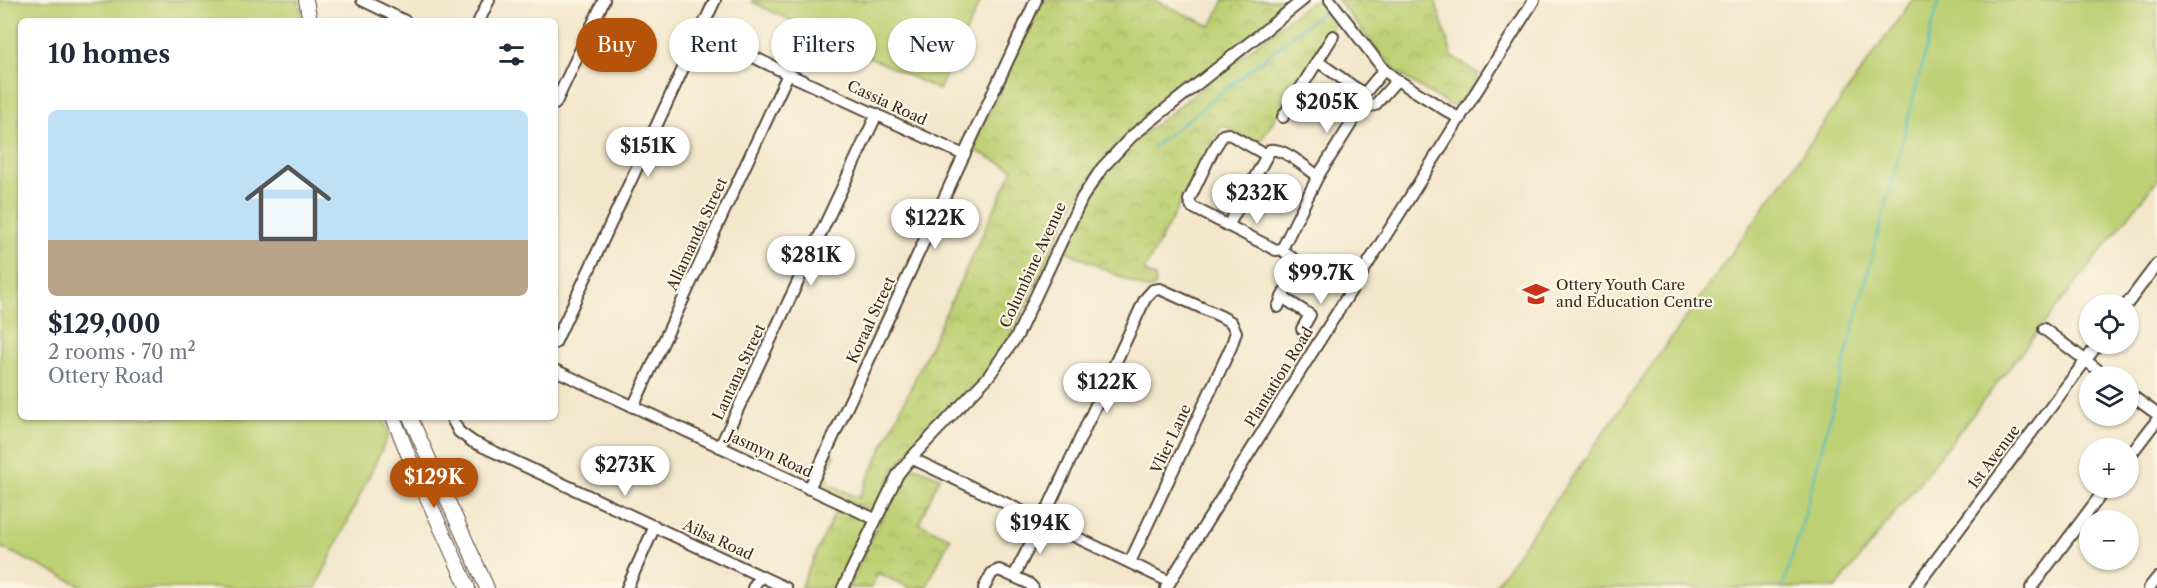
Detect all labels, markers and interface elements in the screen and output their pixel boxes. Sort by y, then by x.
chip: Buy [576,18,657,72]
chip: Rent [669,18,759,72]
chip: Filters [771,18,876,72]
chip: New [888,18,976,72]
text: 10 homes [48,38,170,70]
icon: filters [495,38,528,71]
street label: Cassia Road [844,76,930,129]
pin: $205K [1285,83,1369,134]
text: $205K [1296,90,1358,114]
pin: $151K [606,127,690,178]
text: $151K [620,134,676,158]
icon: home [234,149,342,257]
street label: Allamanda Street [662,174,731,294]
pin: $232K [1215,174,1299,225]
text: $232K [1226,181,1288,205]
pin: $122K [893,199,977,250]
street label: Columbine Avenue [995,199,1070,331]
text: $122K [905,206,965,230]
pin: $281K [769,236,853,287]
text: $281K [781,243,841,267]
pin: $99.7K [1272,254,1370,305]
text: $99.7K [1288,261,1354,285]
street label: Koraal Street [842,273,899,366]
place label: Ottery Youth Care and Education Centre [1556,275,1713,311]
school or university icon: Ottery Youth Care and Education Centre [1521,279,1551,309]
map controls [2079,294,2139,570]
button: locate [2079,294,2139,354]
text: $129,000 [48,308,161,340]
street label: Lantana Street [708,320,769,423]
street label: Plantation Road [1240,323,1317,430]
text: 2 rooms · 70 m² [48,340,196,364]
pin: $122K [1065,363,1149,414]
text: Ottery Road [48,364,164,388]
button: layers [2079,366,2139,426]
text: $122K [1077,370,1137,394]
street label: Vlier Lane [1146,401,1195,477]
street label: 1st Avenue [1964,421,2024,492]
street label: Jasmyn Road [723,425,816,482]
button: + [2079,438,2139,498]
pin: $273K [583,446,667,497]
text: $273K [595,453,655,477]
pin: $129K [392,458,476,509]
text: $129K [404,465,464,489]
pin: $194K [998,504,1082,555]
button: − [2079,510,2139,570]
text: $194K [1010,511,1070,535]
street label: Ailsa Road [679,515,756,564]

